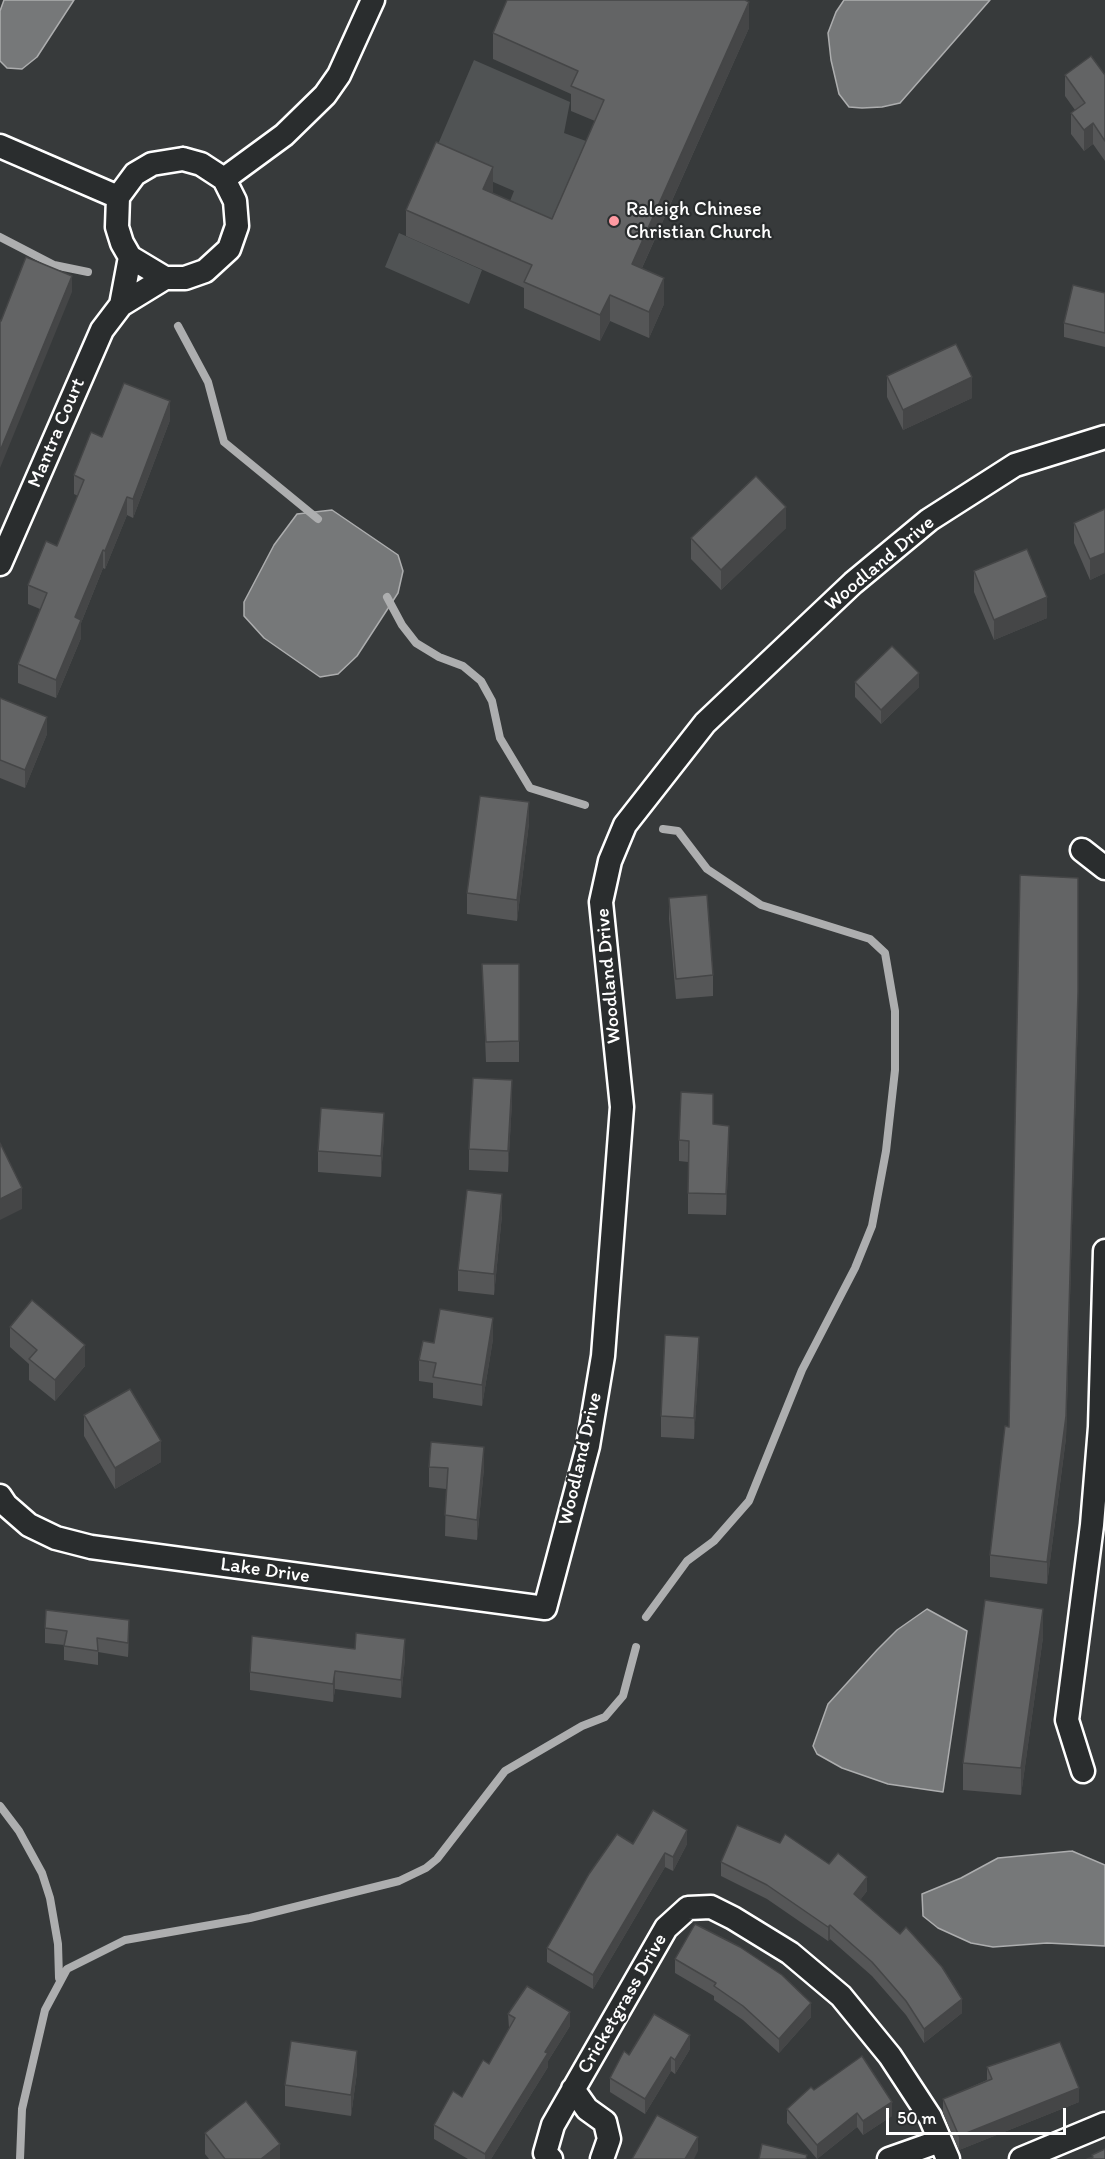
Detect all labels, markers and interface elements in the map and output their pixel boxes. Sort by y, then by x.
place label: Raleigh Chinese Christian Church [626,198,772,245]
marker: Raleigh Chinese Christian Church [607,214,621,228]
street label: Mantra Court [23,375,91,491]
street label: Woodland Drive [820,511,940,617]
street label: Woodland Drive [591,907,627,1045]
street label: Woodland Drive [554,1390,608,1528]
street label: Lake Drive [219,1553,311,1589]
street label: Cricketgrass Drive [573,1930,673,2078]
scale bar [889,2096,1069,2134]
text: 50 m [897,2107,937,2129]

